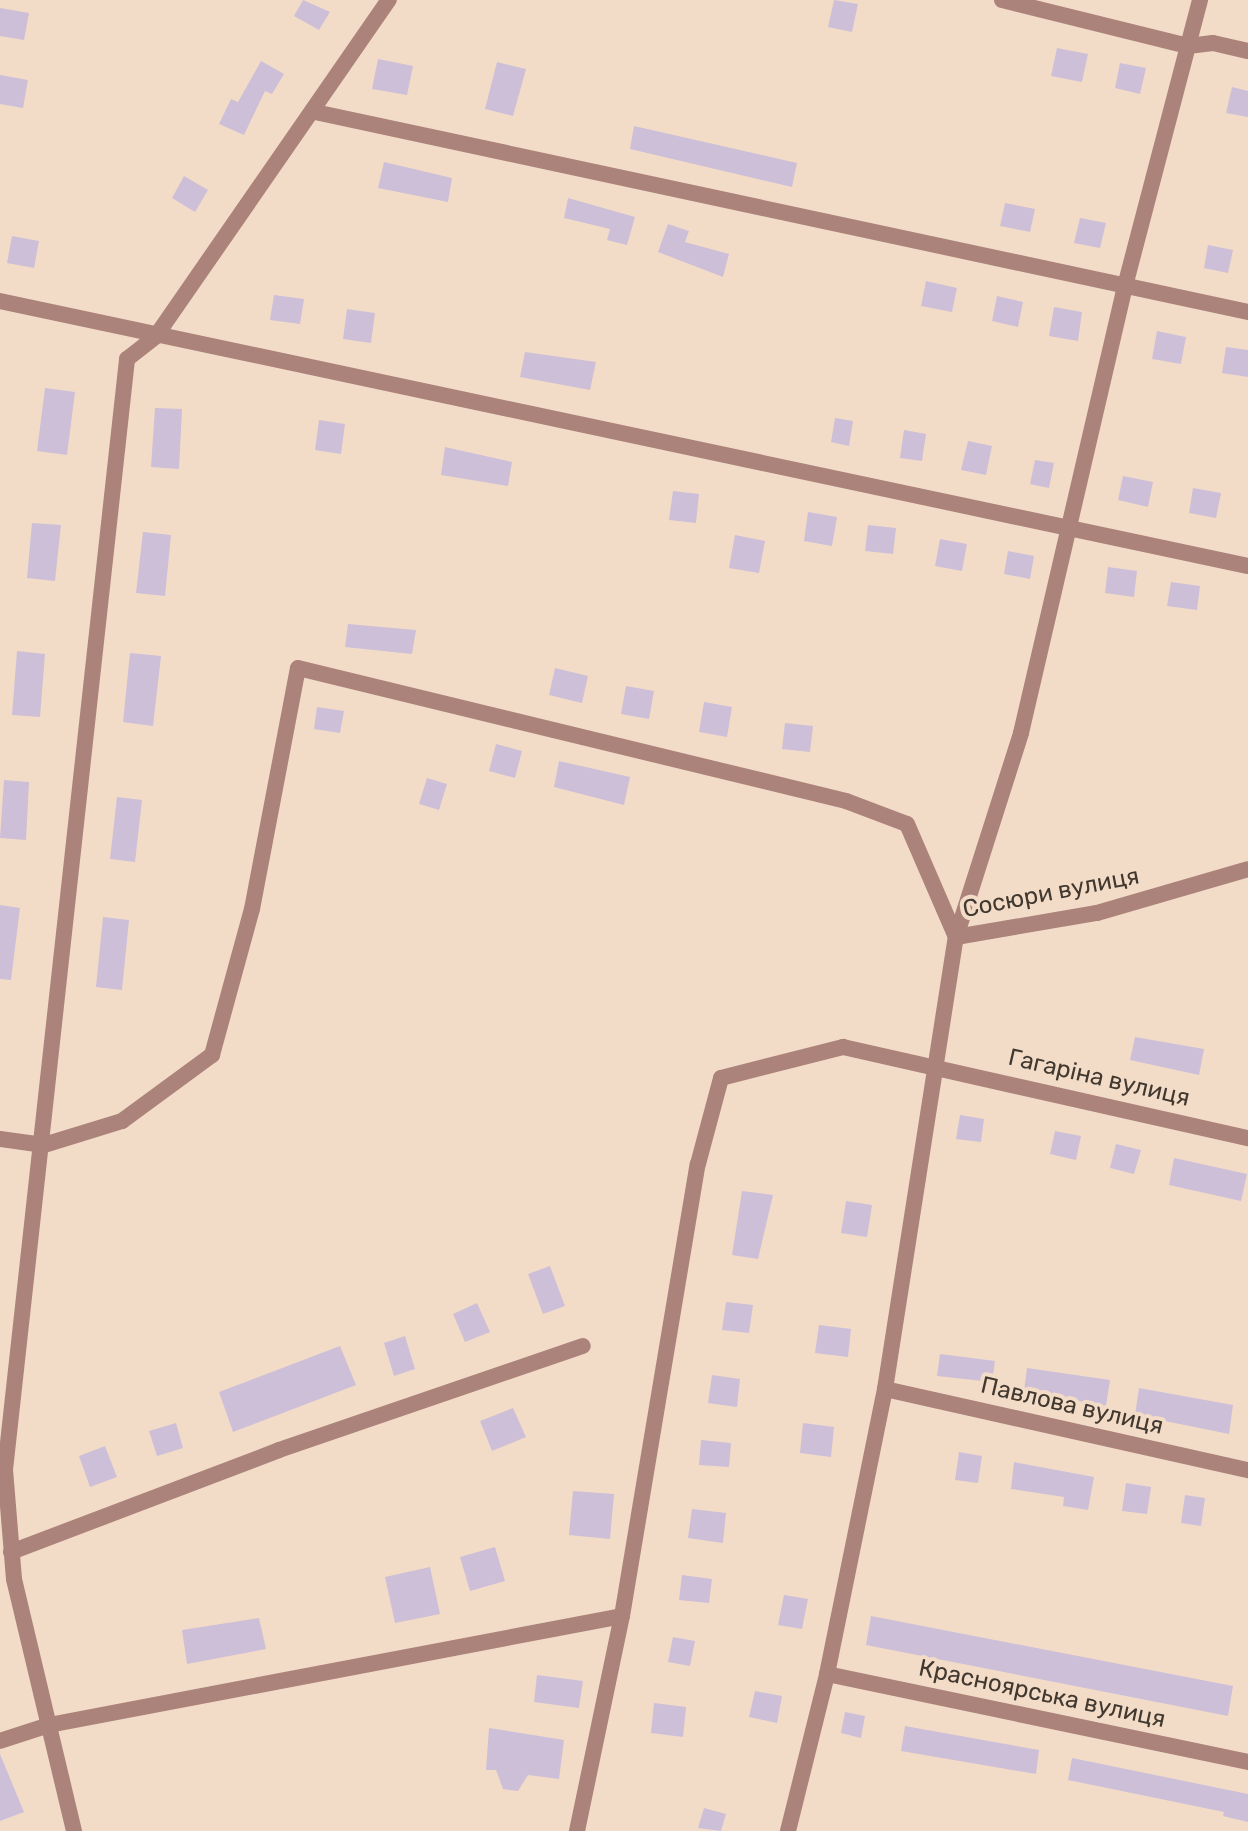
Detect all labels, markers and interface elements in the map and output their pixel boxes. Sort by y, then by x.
street label: Сосюри вулиця [960,862,1142,924]
street label: Гагаріна вулиця [1005,1043,1193,1113]
street label: Павлова вулиця [978,1371,1166,1441]
street label: Красноярська вулиця [916,1654,1168,1734]

